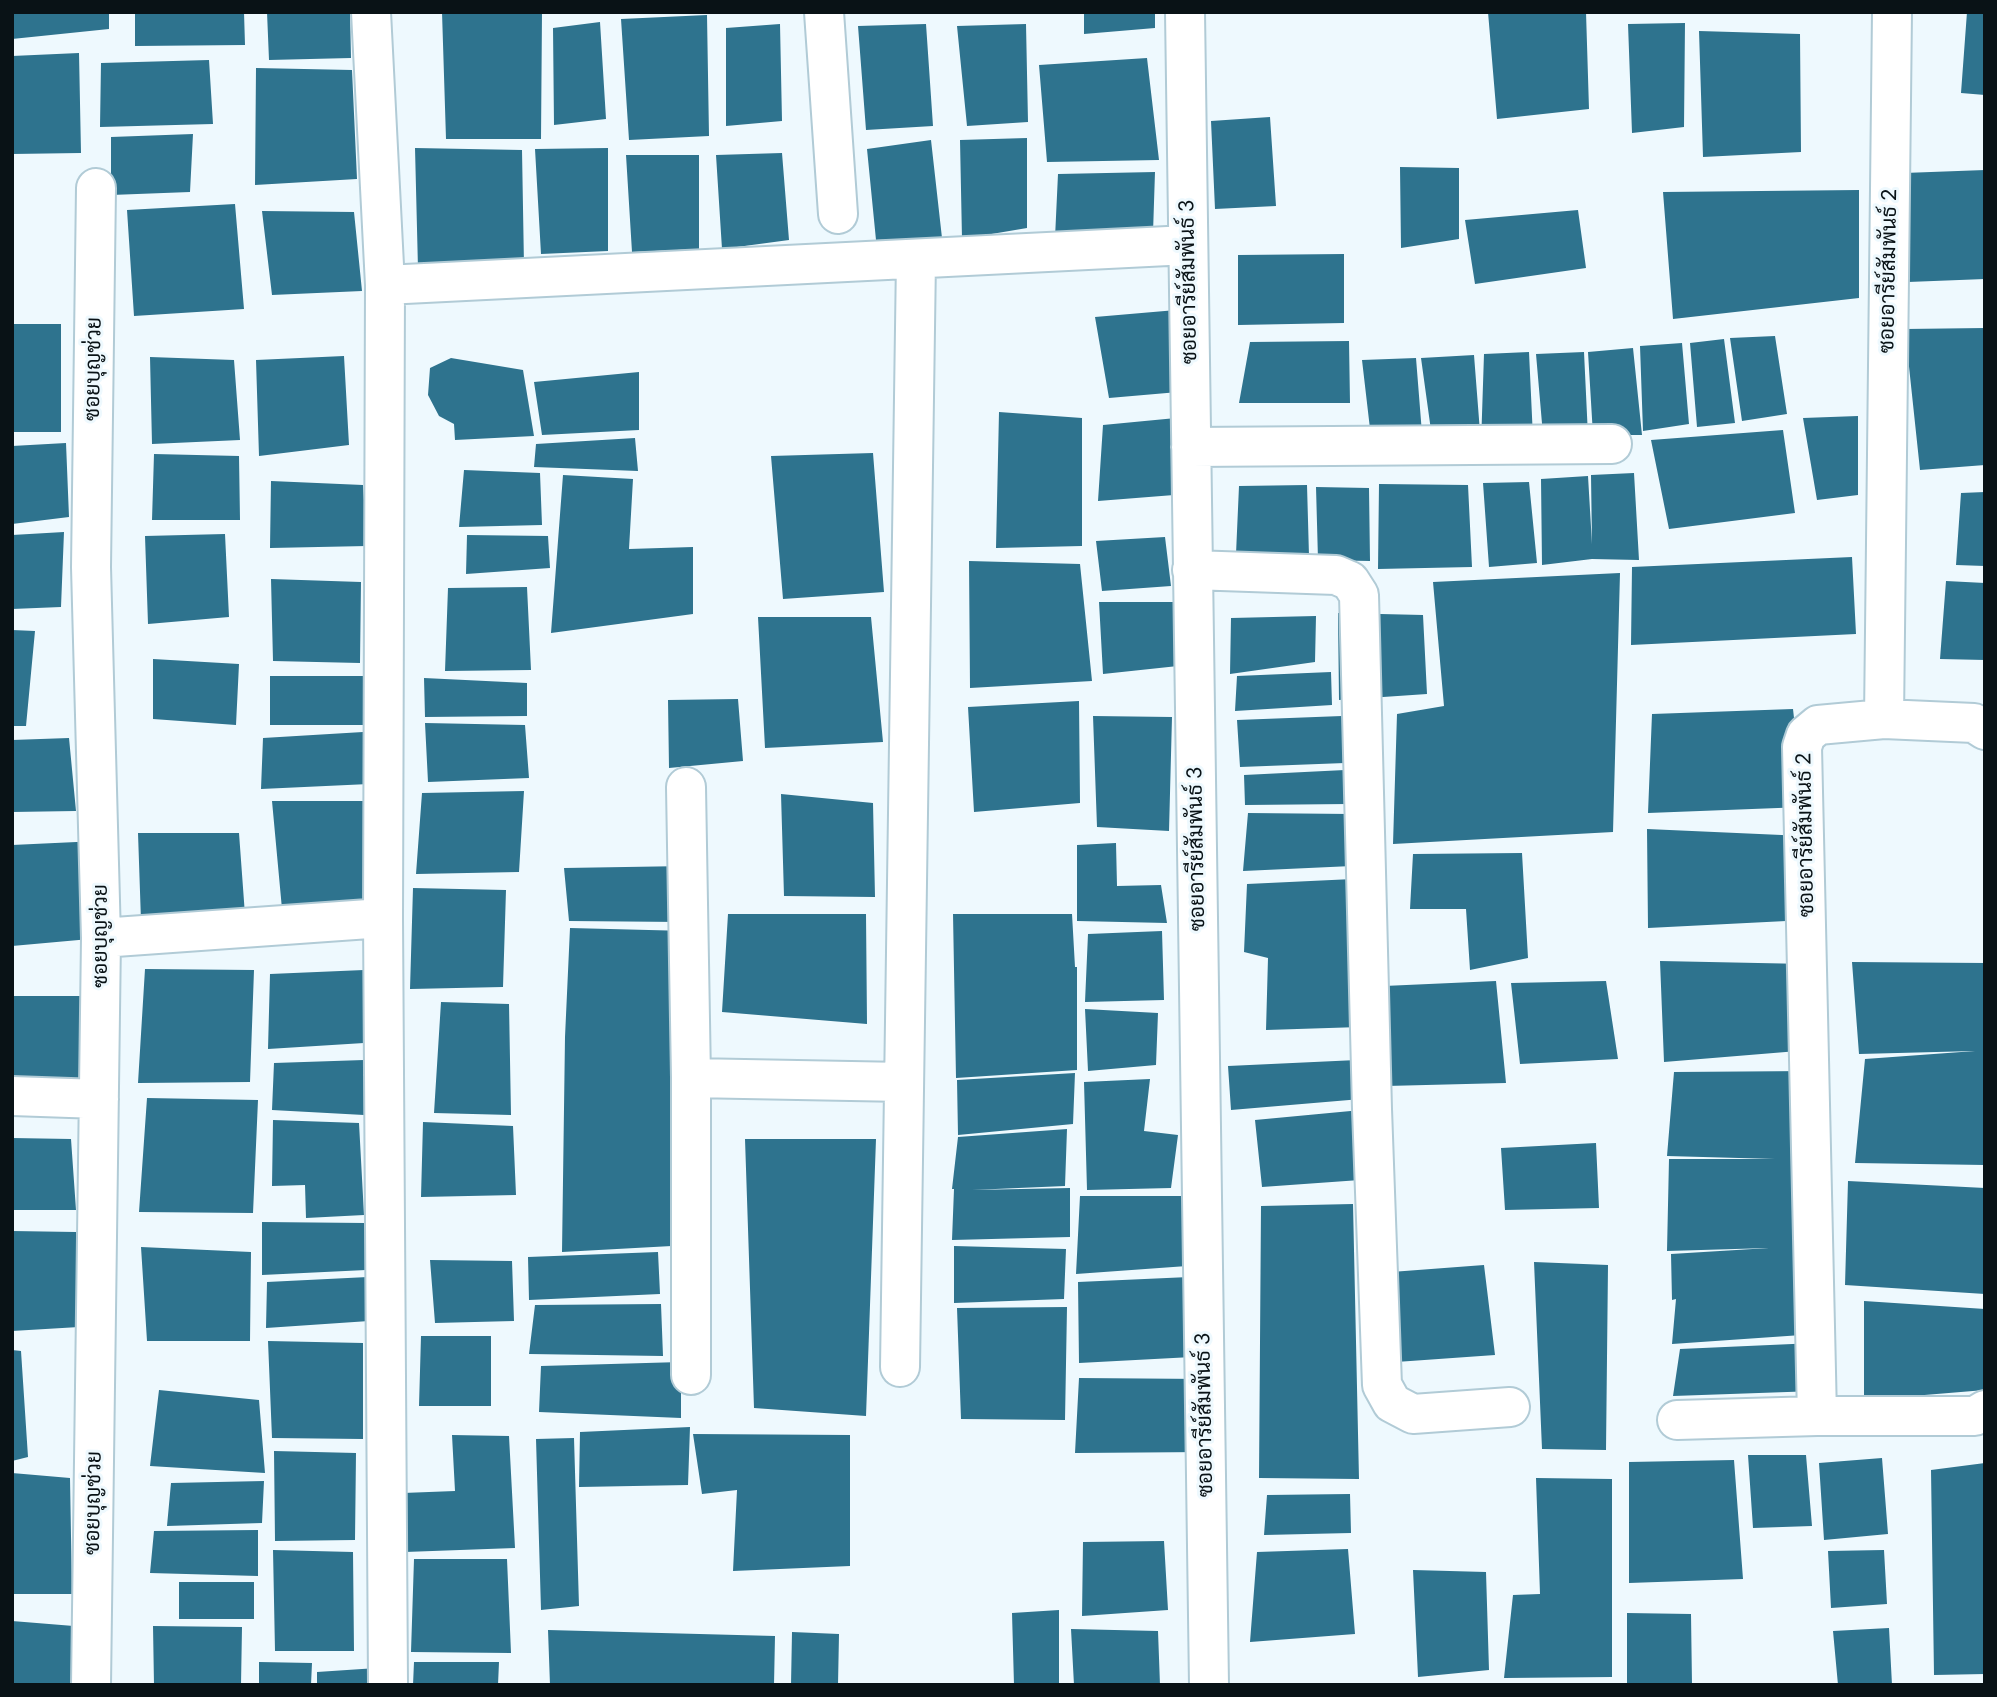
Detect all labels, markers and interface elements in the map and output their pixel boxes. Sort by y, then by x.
street label: ซอยอารีย์สัมพันธ์ 2 [1874,189,1902,353]
street label: ซอยอารีย์สัมพันธ์ 3 [1174,200,1202,364]
street label: ซอยบุญช่วย [79,317,107,421]
street label: ซอยอารีย์สัมพันธ์ 2 [1791,753,1819,917]
street label: ซอยอารีย์สัมพันธ์ 3 [1182,767,1210,931]
street label: ซอยบุญช่วย [87,884,113,988]
street label: ซอยอารีย์สัมพันธ์ 3 [1190,1333,1218,1497]
street label: ซอยบุญช่วย [79,1451,107,1555]

